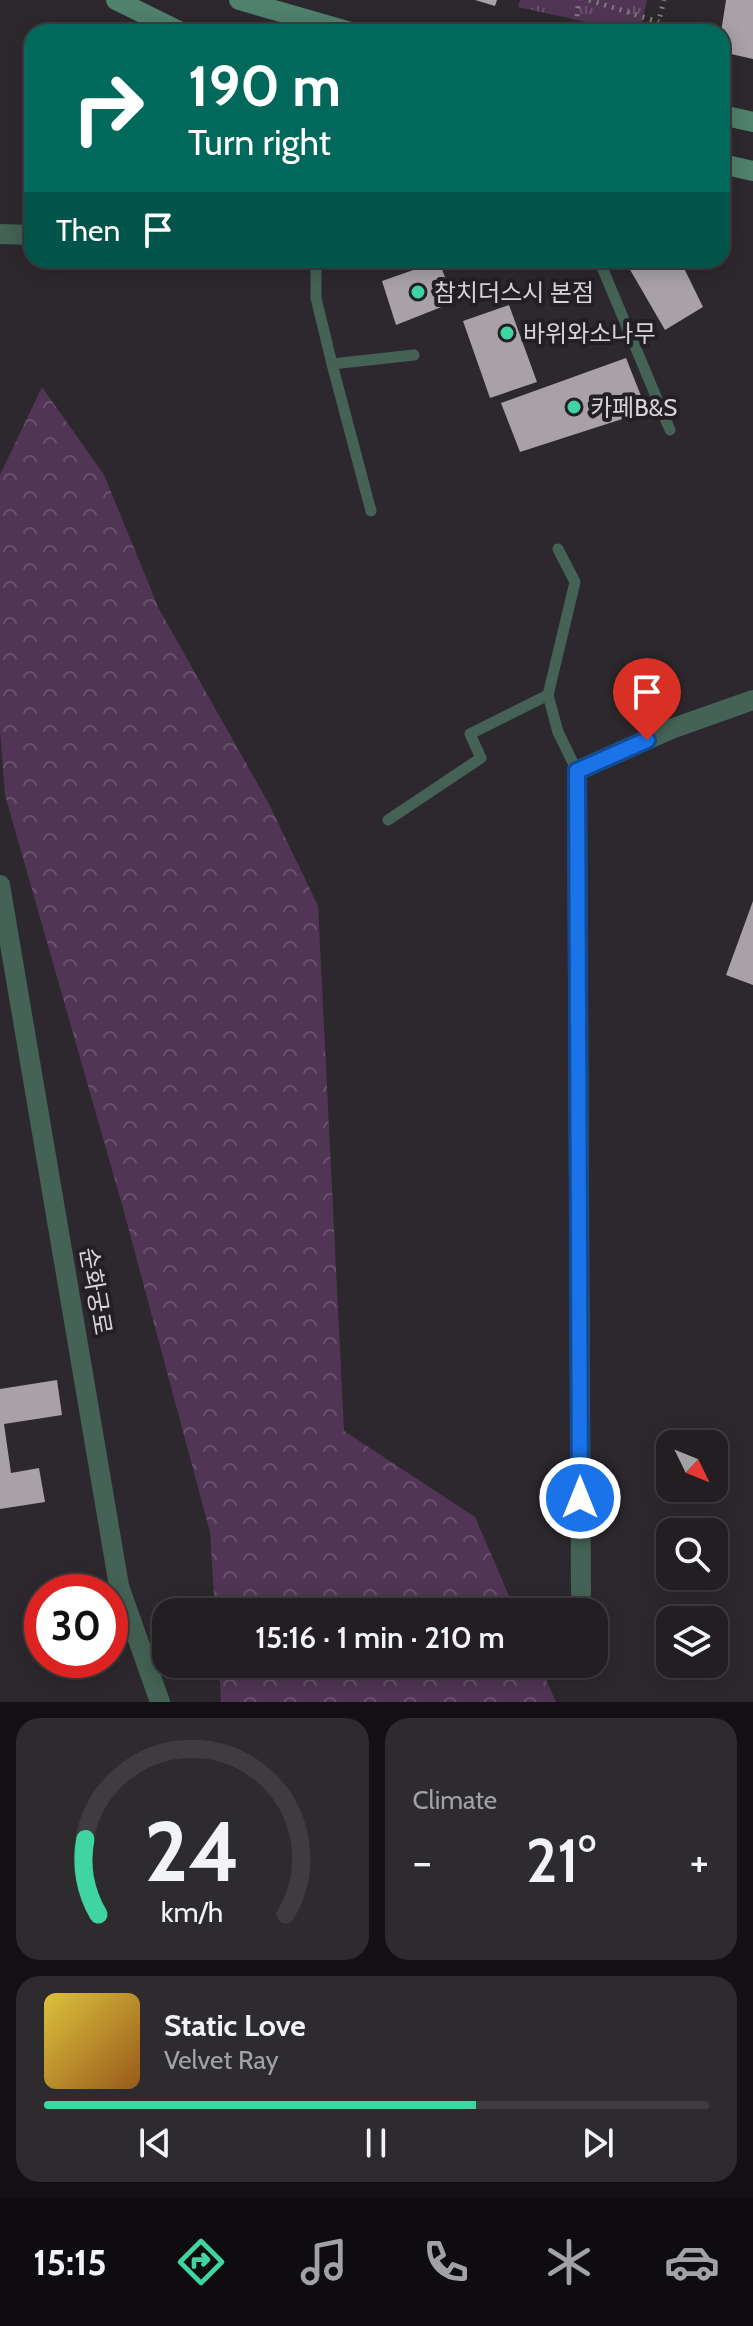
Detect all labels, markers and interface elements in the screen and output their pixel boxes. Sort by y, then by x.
text: 190 m [188,52,341,120]
icon: right [56,56,160,160]
text: Turn right [188,120,331,164]
icon: arrive [136,208,180,252]
text: Then [56,212,120,249]
place label: 참치더스시 본점 [434,278,594,307]
marker: 참치더스시 본점 [409,283,427,301]
place label: 바위와소나무 [523,319,655,348]
marker: 바위와소나무 [498,324,516,342]
place label: 카페B&S [590,393,677,422]
marker: 카페B&S [565,398,583,416]
pin [613,658,681,740]
icon: arrive [625,670,669,714]
street label: 순화궁로 [74,1245,118,1337]
north arrow [656,1430,728,1502]
map controls [656,1430,728,1678]
position arrow [538,1456,622,1540]
button: search [656,1518,728,1590]
speed limit sign: 30 [24,1574,128,1678]
button: layers [656,1606,728,1678]
text: 15:16 · 1 min · 210 m [255,1619,505,1656]
text: Climate [413,1784,497,1816]
text: 24 [144,1801,240,1902]
text: 21° [526,1824,596,1897]
text: − [413,1835,432,1888]
text: + [690,1835,709,1888]
text: km/h [161,1894,224,1929]
text: Static Love [164,2007,306,2044]
text: Velvet Ray [164,2044,279,2076]
icon: previous [133,2121,177,2165]
icon: pause [354,2121,398,2165]
icon: next [576,2121,620,2165]
icon: directions [173,2234,229,2290]
icon: music [296,2234,352,2290]
icon: phone [418,2234,474,2290]
icon: climate [541,2234,597,2290]
icon: car [664,2234,720,2290]
text: 15:15 [33,2240,107,2284]

